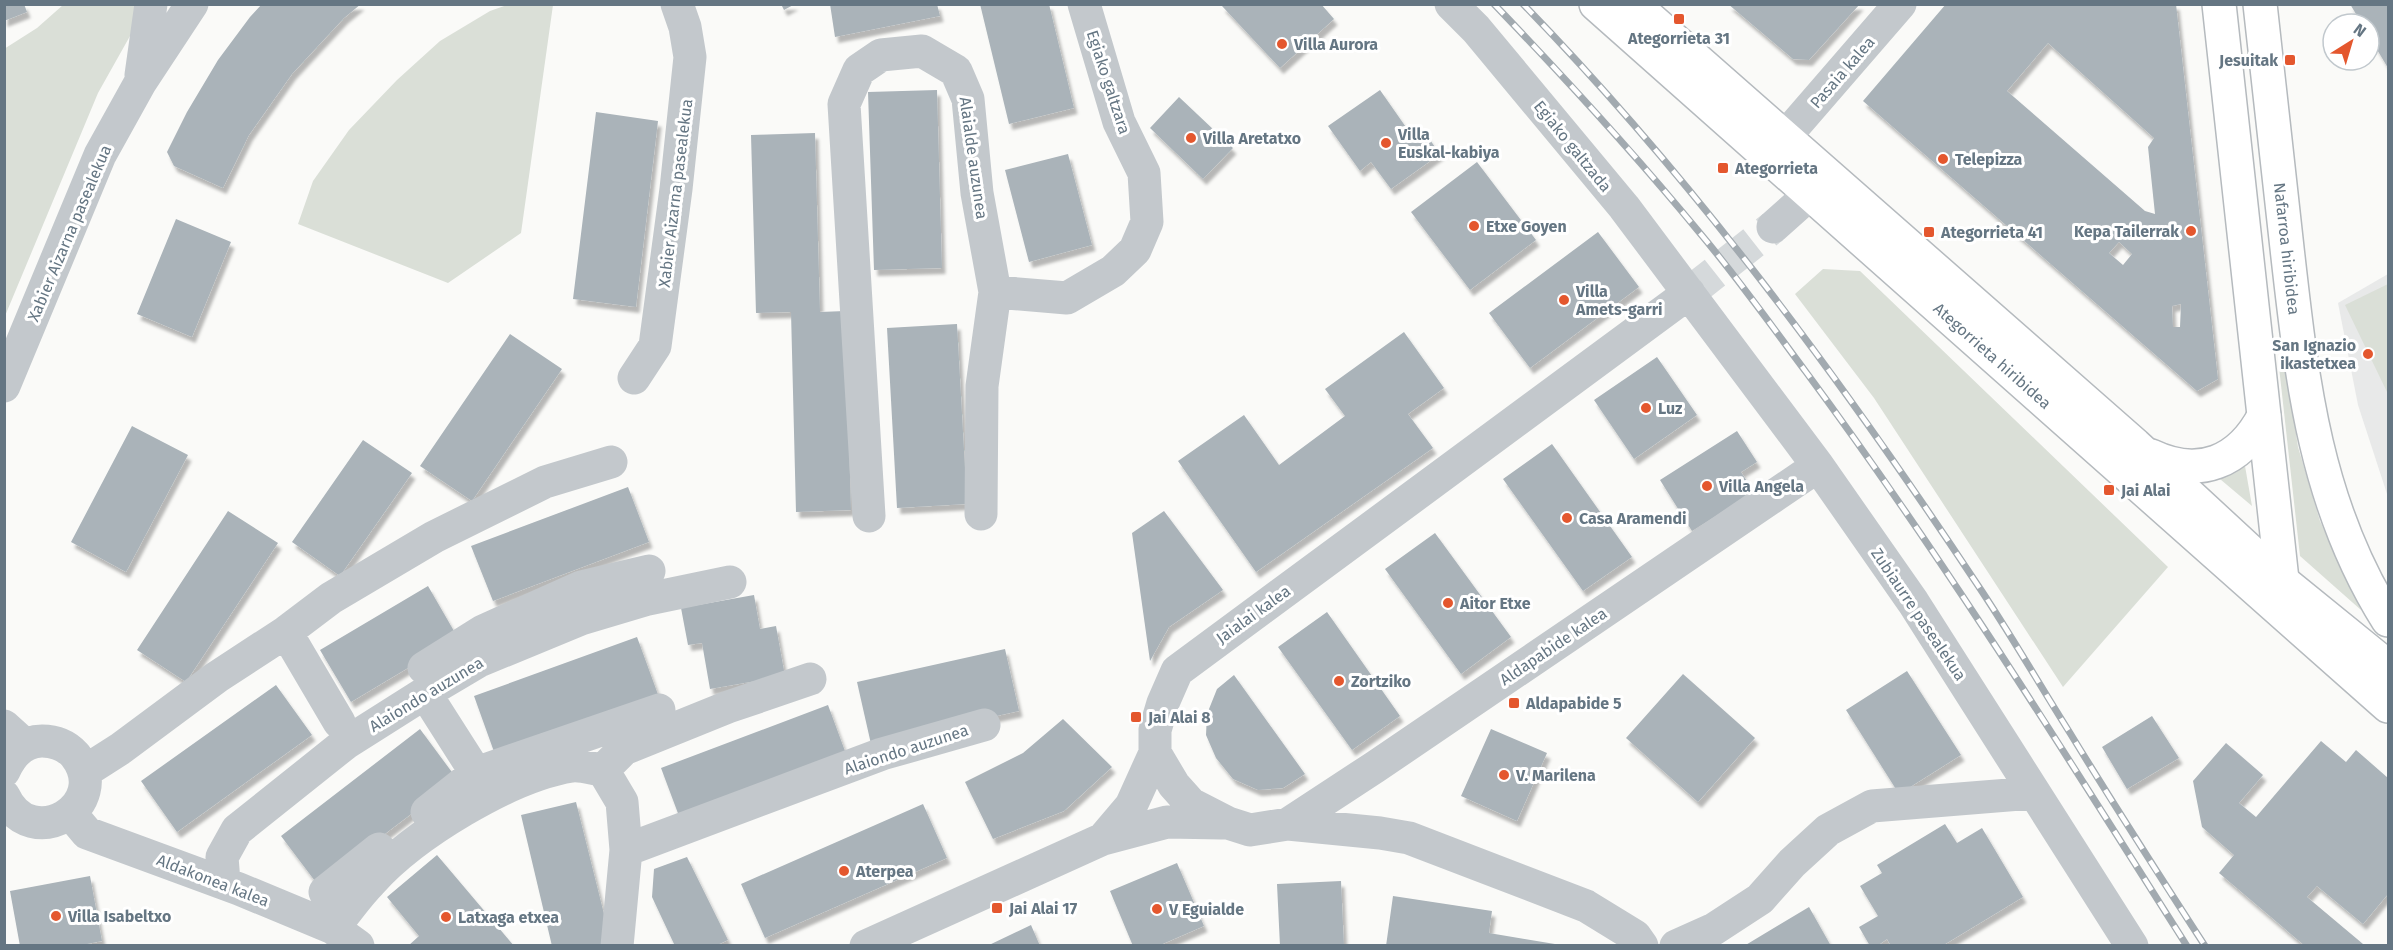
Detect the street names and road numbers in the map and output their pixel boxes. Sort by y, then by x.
street label: Egiako galtzara [1083,28,1134,137]
street label: Pasaia kalea [1806,33,1879,112]
street label: Alaialde auzunea [956,96,992,221]
street label: Egiako galtzada [1530,97,1615,196]
street label: Xabier Aizarna pasealekua [654,98,696,288]
street label: Xabier Aizarna pasealekua [24,142,115,324]
street label: Nafarroa hiribidea [2270,181,2304,316]
street label: Ategorrieta hiribidea [1930,299,2055,413]
street label: Zubiaurre pasealekua [1867,544,1970,684]
street label: Jaialai kalea [1212,581,1294,648]
street label: Aldapabide kalea [1496,604,1610,689]
street label: Alaiondo auzunea [366,653,487,736]
street label: Alaiondo auzunea [842,720,971,779]
street label: Aldakonea kalea [154,850,272,911]

